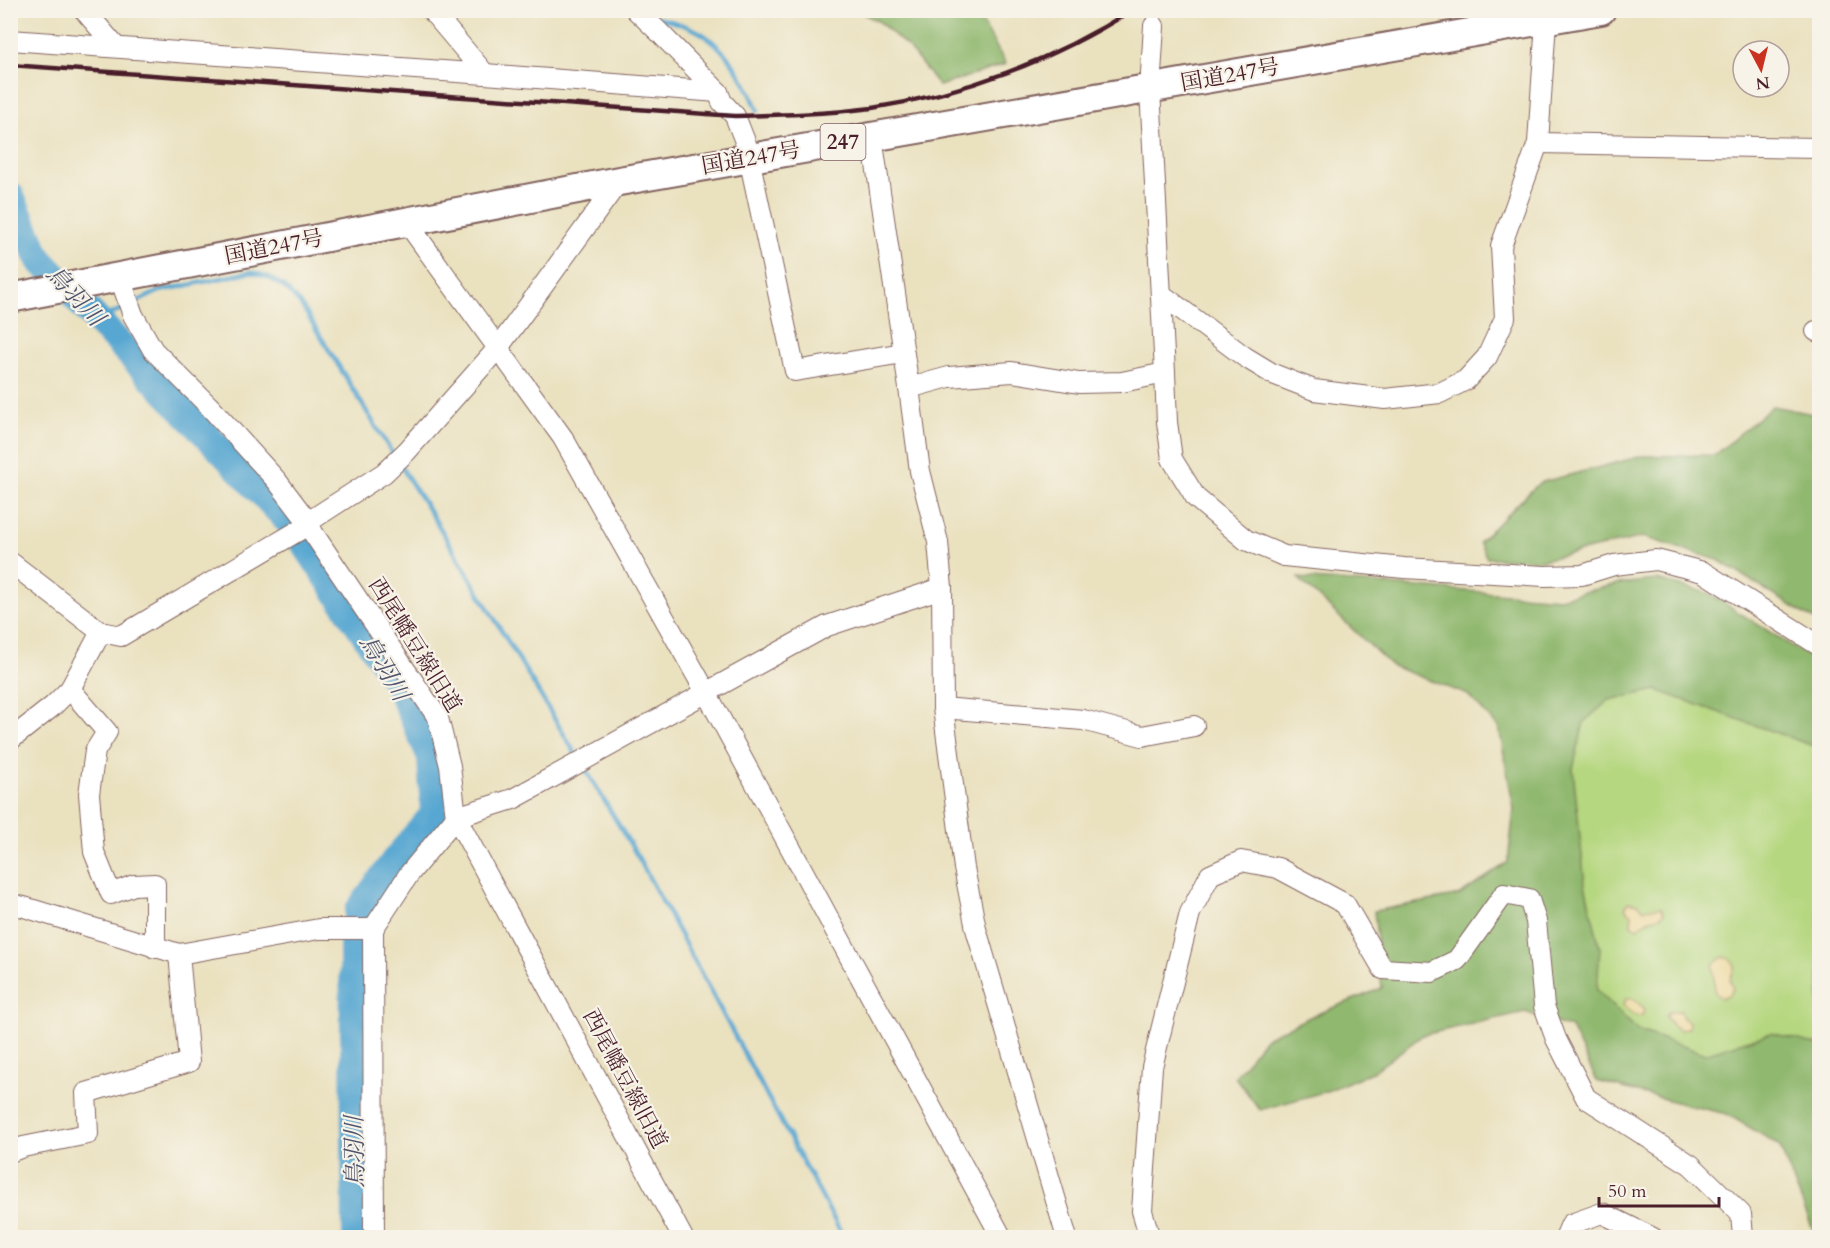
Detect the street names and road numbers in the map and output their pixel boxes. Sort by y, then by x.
street label: 国道247号 [1178,52,1282,98]
road number: 247 [820,124,866,160]
street label: 国道247号 [699,135,803,181]
street label: 国道247号 [222,223,326,271]
street label: 西尾幡豆線旧道 [361,572,469,718]
street label: 西尾幡豆線旧道 [576,1004,674,1154]

